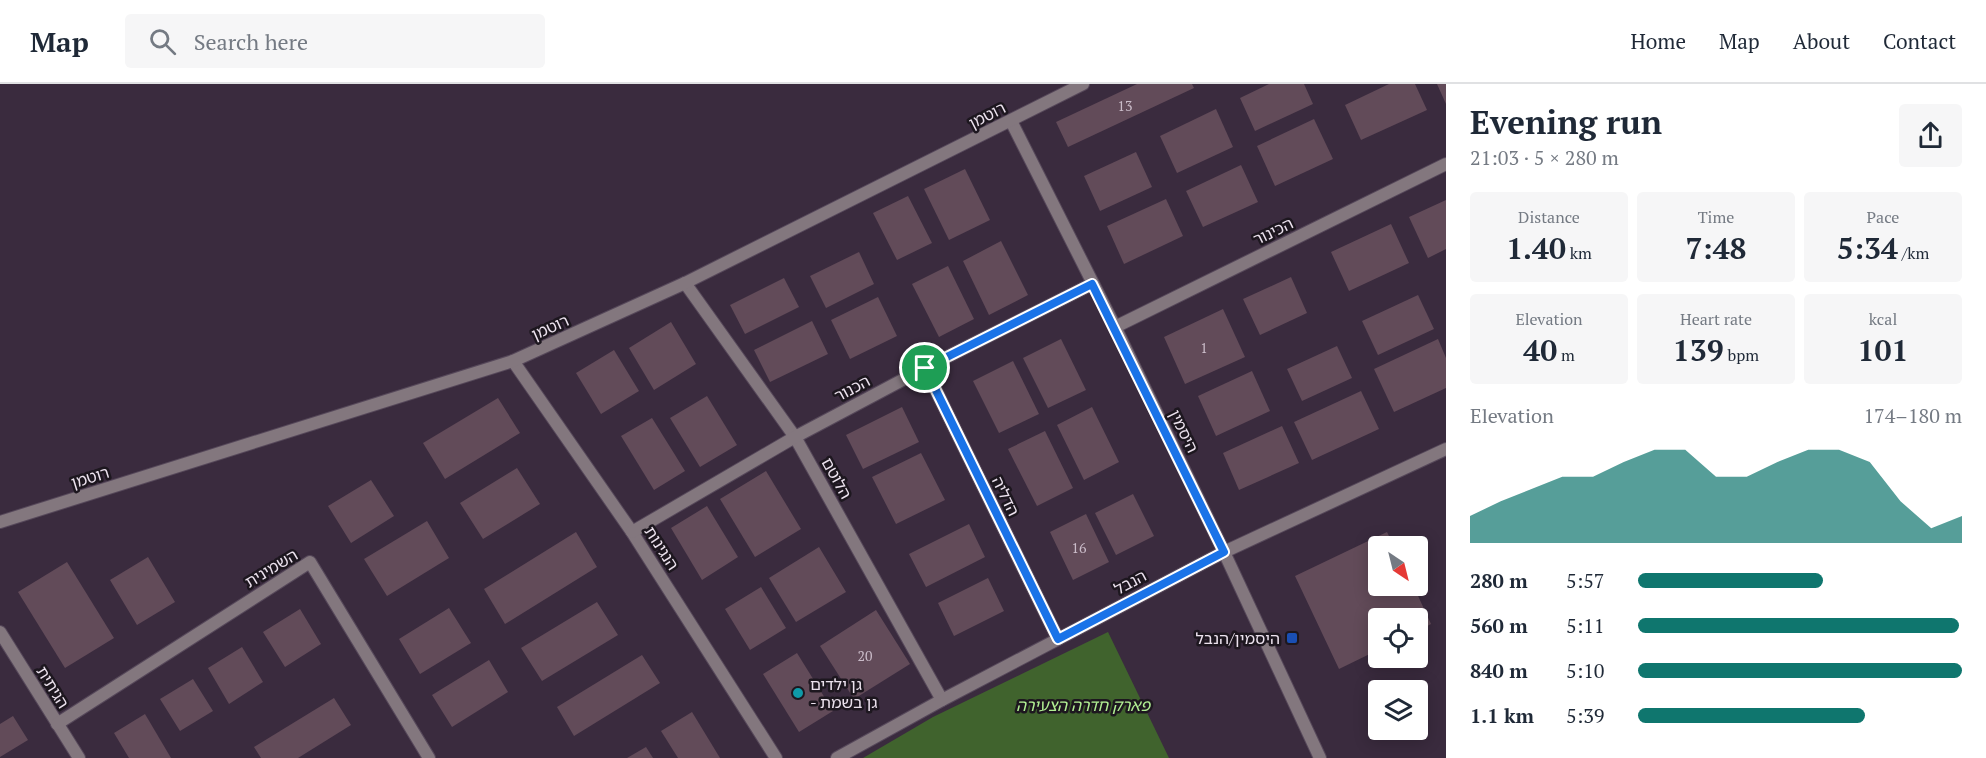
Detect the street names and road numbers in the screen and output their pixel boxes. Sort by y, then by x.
street label: רוטמן [965,96,1009,134]
street label: הכינור [1249,212,1297,250]
street label: רוטמן [528,309,572,345]
street label: הכנור [830,370,874,406]
street label: היסמין [1164,406,1204,456]
street label: הלוטם [817,453,857,503]
street label: רוטמן [68,461,112,493]
street label: הדליה [987,473,1025,519]
street label: הנגינות [640,522,684,574]
street label: השמינית [240,544,302,592]
street label: הנבל [1110,564,1150,600]
street label: הגיתית [31,662,75,712]

